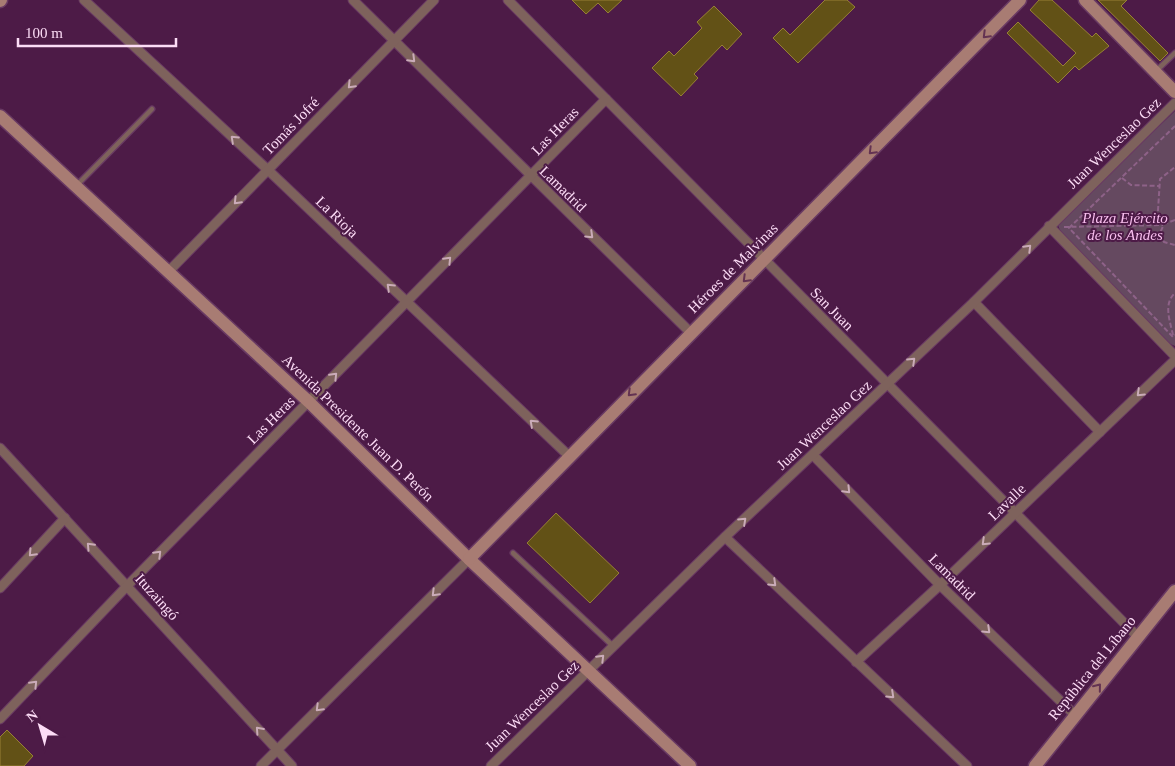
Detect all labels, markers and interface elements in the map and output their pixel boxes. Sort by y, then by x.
scale bar [18,15,175,47]
text: 100 m [25,25,63,41]
one-way arrow [983,29,992,38]
one-way arrow [407,53,416,62]
one-way arrow [348,79,357,88]
street label: Tomás Jofré [260,94,323,158]
street label: Juan Wenceslao Gez [1064,94,1164,192]
street label: Las Heras [528,104,582,158]
one-way arrow [231,136,240,145]
one-way arrow [869,145,878,154]
street label: Lamadrid [536,163,590,215]
street label: La Rioja [313,193,362,241]
one-way arrow [234,195,243,204]
park label: Plaza Ejército de los Andes [1081,210,1168,243]
street label: Héroes de Malvinas [685,220,781,316]
one-way arrow [585,229,594,238]
one-way arrow [1022,244,1031,253]
one-way arrow [442,257,451,266]
one-way arrow [743,273,752,282]
one-way arrow [386,284,395,293]
street label: San Juan [807,284,857,334]
street label: Avenida Presidente Juan D. Perón [279,351,437,505]
one-way arrow [906,358,915,367]
one-way arrow [328,373,337,382]
street label: Juan Wenceslao Gez [773,377,875,473]
one-way arrow [1137,387,1146,396]
one-way arrow [628,388,637,397]
street label: Las Heras [244,393,298,447]
one-way arrow [530,420,539,429]
street label: Lavalle [985,480,1029,523]
one-way arrow [841,484,850,493]
one-way arrow [737,518,746,527]
one-way arrow [982,537,991,546]
one-way arrow [87,542,96,551]
one-way arrow [29,547,38,556]
one-way arrow [152,551,161,560]
street label: Lamadrid [926,551,979,604]
street label: Ituzaingó [132,571,182,623]
one-way arrow [767,577,776,586]
one-way arrow [431,587,440,596]
street label: República del Líbano [1045,613,1139,723]
one-way arrow [981,624,990,633]
one-way arrow [595,655,604,664]
street label: Juan Wenceslao Gez [482,657,582,755]
one-way arrow [28,681,37,690]
one-way arrow [1092,683,1101,692]
one-way arrow [885,689,894,698]
north arrow [15,701,65,751]
one-way arrow [316,702,325,711]
text: N [24,707,41,725]
one-way arrow [256,727,265,736]

